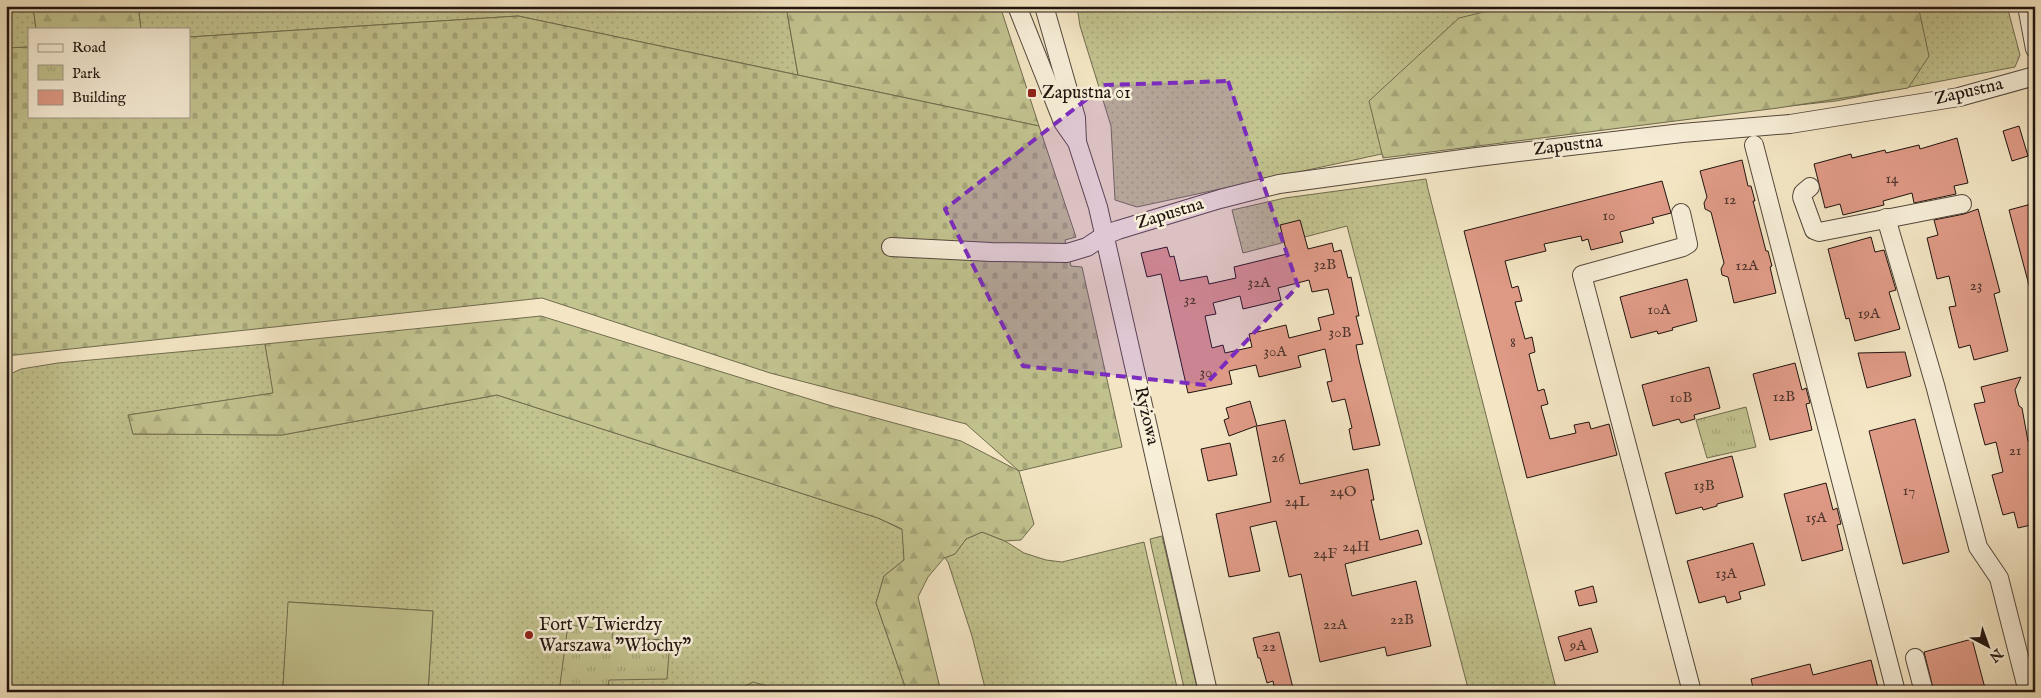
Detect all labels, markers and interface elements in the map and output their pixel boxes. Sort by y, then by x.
legend [28,28,190,118]
text: Road [72,38,107,57]
text: Park [72,64,102,83]
street label: Zapustna [1933,73,2006,111]
place label: Zapustna 01 [1042,82,1131,105]
marker: Zapustna 01 [1026,87,1038,99]
text: Building [72,88,127,107]
street label: Zapustna [1532,130,1604,162]
house number: 14 [1886,169,1899,188]
house number: 12 [1724,190,1736,209]
street label: Zapustna [1134,193,1207,235]
house number: 10 [1603,206,1615,225]
house number: 32B [1314,255,1336,274]
house number: 12A [1736,256,1759,275]
house number: 32A [1248,273,1271,292]
house number: 23 [1970,276,1982,295]
house number: 32 [1184,290,1196,309]
house number: 10A [1647,300,1671,319]
house number: 19A [1858,304,1881,323]
house number: 30B [1329,323,1352,342]
house number: 8 [1510,333,1516,352]
house number: 30A [1263,342,1287,361]
house number: 30 [1200,363,1212,382]
street label: Ryżowa [1128,385,1164,448]
house number: 12B [1773,387,1795,406]
house number: 10B [1670,388,1692,407]
house number: 21 [2009,441,2021,460]
house number: 26 [1271,448,1285,467]
house number: 13B [1693,476,1715,495]
house number: 17 [1903,481,1915,500]
house number: 24O [1330,482,1356,501]
house number: 24L [1284,492,1310,511]
house number: 15A [1805,508,1827,527]
house number: 24H [1342,537,1370,556]
house number: 24F [1313,544,1337,563]
house number: 13A [1715,564,1738,583]
house number: 22B [1390,610,1414,629]
place label: Fort V Twierdzy Warszawa "Włochy" [539,614,691,658]
house number: 22A [1323,615,1348,634]
north arrow [1964,620,2014,670]
marker: Fort V Twierdzy Warszawa "Włochy" [523,629,535,641]
house number: 9A [1569,636,1587,655]
house number: 22 [1262,637,1276,656]
text: N [1985,644,2007,666]

